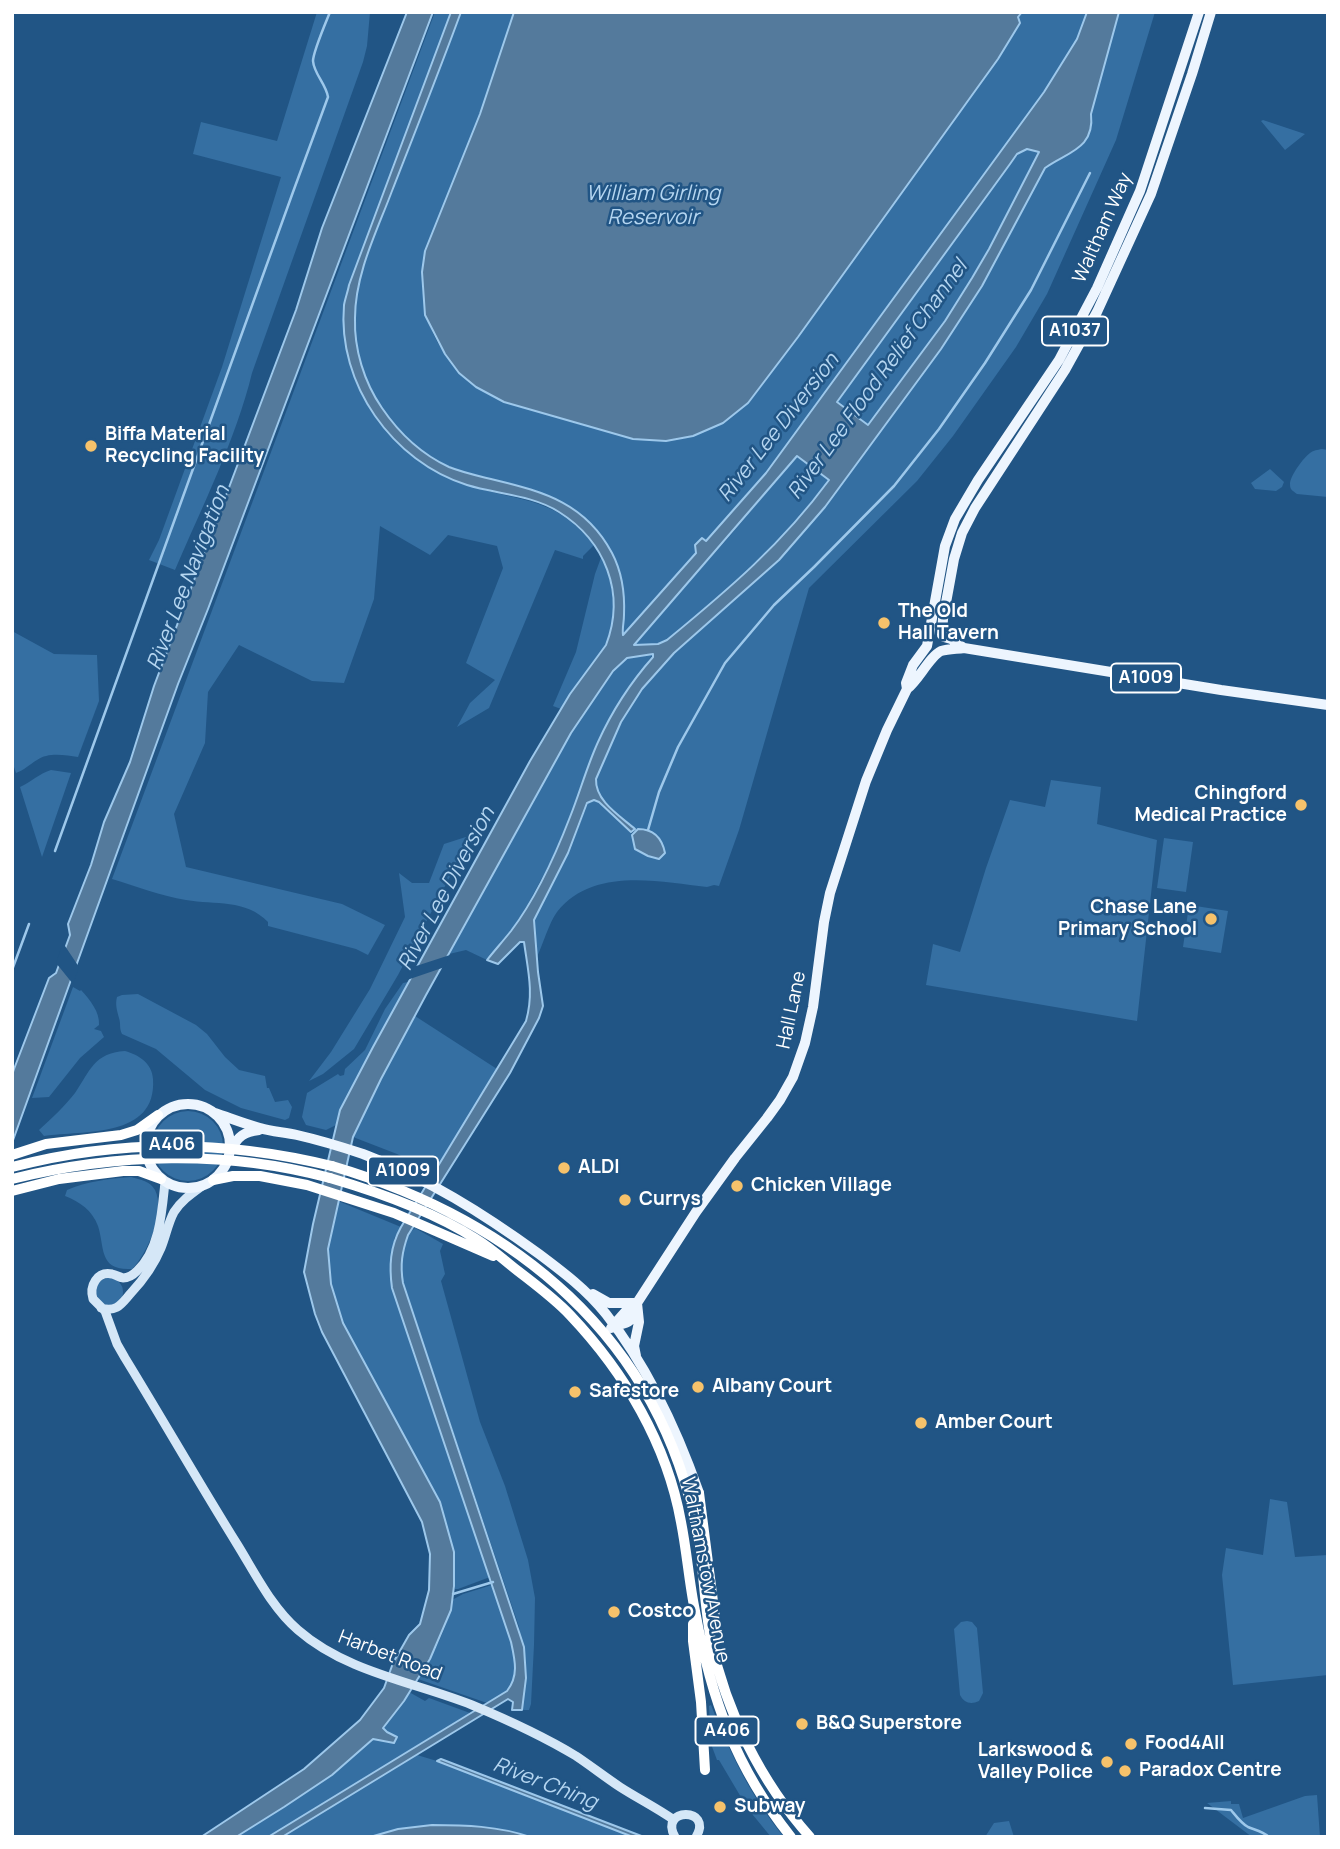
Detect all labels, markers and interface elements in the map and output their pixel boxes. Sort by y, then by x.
street label: Waltham Way [1069,169,1137,287]
water label: William Girling Reservoir [586,181,720,231]
water label: River Lee Flood Relief Channel [783,256,973,504]
road number: A1037 [1042,316,1108,346]
water label: River Lee Diversion [713,349,845,507]
place label: Biffa Material Recycling Facility [105,424,264,468]
marker: Biffa Material Recycling Facility [83,438,99,454]
water label: River Lee Navigation [142,482,236,674]
place label: The Old Hall Tavern [898,601,999,645]
marker: The Old Hall Tavern [876,615,892,631]
road number: A1009 [1111,664,1181,692]
place label: Chingford Medical Practice [1134,783,1287,827]
marker: Chingford Medical Practice [1293,797,1309,813]
water label: River Lee Diversion [393,803,501,975]
place label: Chase Lane Primary School [1058,897,1197,941]
marker: Chase Lane Primary School [1203,911,1219,927]
street label: Hall Lane [773,969,811,1051]
road number: A406 [140,1130,204,1160]
road number: A1009 [368,1156,438,1186]
place label: ALDI [578,1157,620,1179]
marker: ALDI [556,1160,572,1176]
place label: Chicken Village [751,1175,892,1197]
marker: Chicken Village [729,1178,745,1194]
place label: Currys [639,1189,701,1211]
marker: Currys [617,1192,633,1208]
place label: Albany Court [712,1376,832,1398]
marker: Albany Court [690,1379,706,1395]
place label: Safestore [589,1381,679,1403]
marker: Safestore [567,1384,583,1400]
place label: Amber Court [935,1412,1053,1434]
marker: Amber Court [913,1415,929,1431]
street label: Walthamstow Avenue [676,1475,734,1665]
place label: Costco [628,1601,694,1623]
marker: Costco [606,1604,622,1620]
street label: Harbet Road [335,1626,445,1686]
place label: B&Q Superstore [816,1713,962,1735]
road number: A406 [696,1716,758,1746]
marker: B&Q Superstore [794,1716,810,1732]
place label: Food4All [1145,1733,1225,1755]
marker: Food4All [1123,1736,1139,1752]
place label: Larkswood & Valley Police [978,1740,1093,1784]
water label: River Ching [489,1753,601,1815]
marker: Larkswood & Valley Police [1099,1754,1115,1770]
place label: Paradox Centre [1139,1760,1282,1782]
marker: Paradox Centre [1117,1763,1133,1779]
place label: Subway [734,1796,805,1818]
marker: Subway [712,1799,728,1815]

